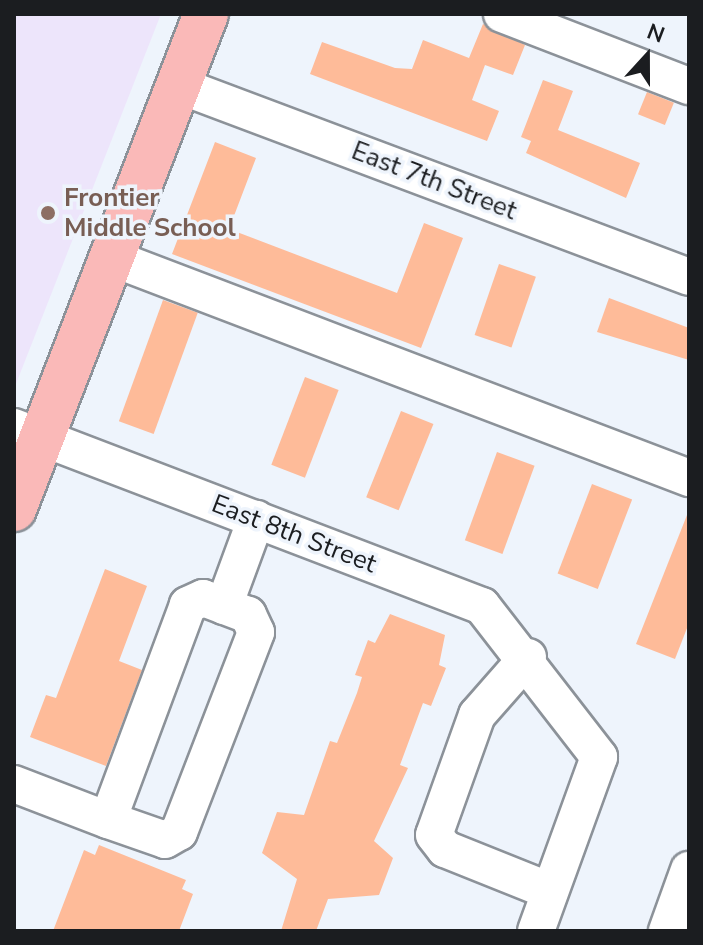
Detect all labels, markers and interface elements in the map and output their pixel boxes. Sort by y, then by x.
north arrow [607,16,687,96]
text: N [643,17,669,51]
street label: East 7th Street [347,135,521,227]
place label: Frontier Middle School [64,182,236,244]
marker: Frontier Middle School [39,204,57,222]
street label: East 8th Street [207,488,381,580]

